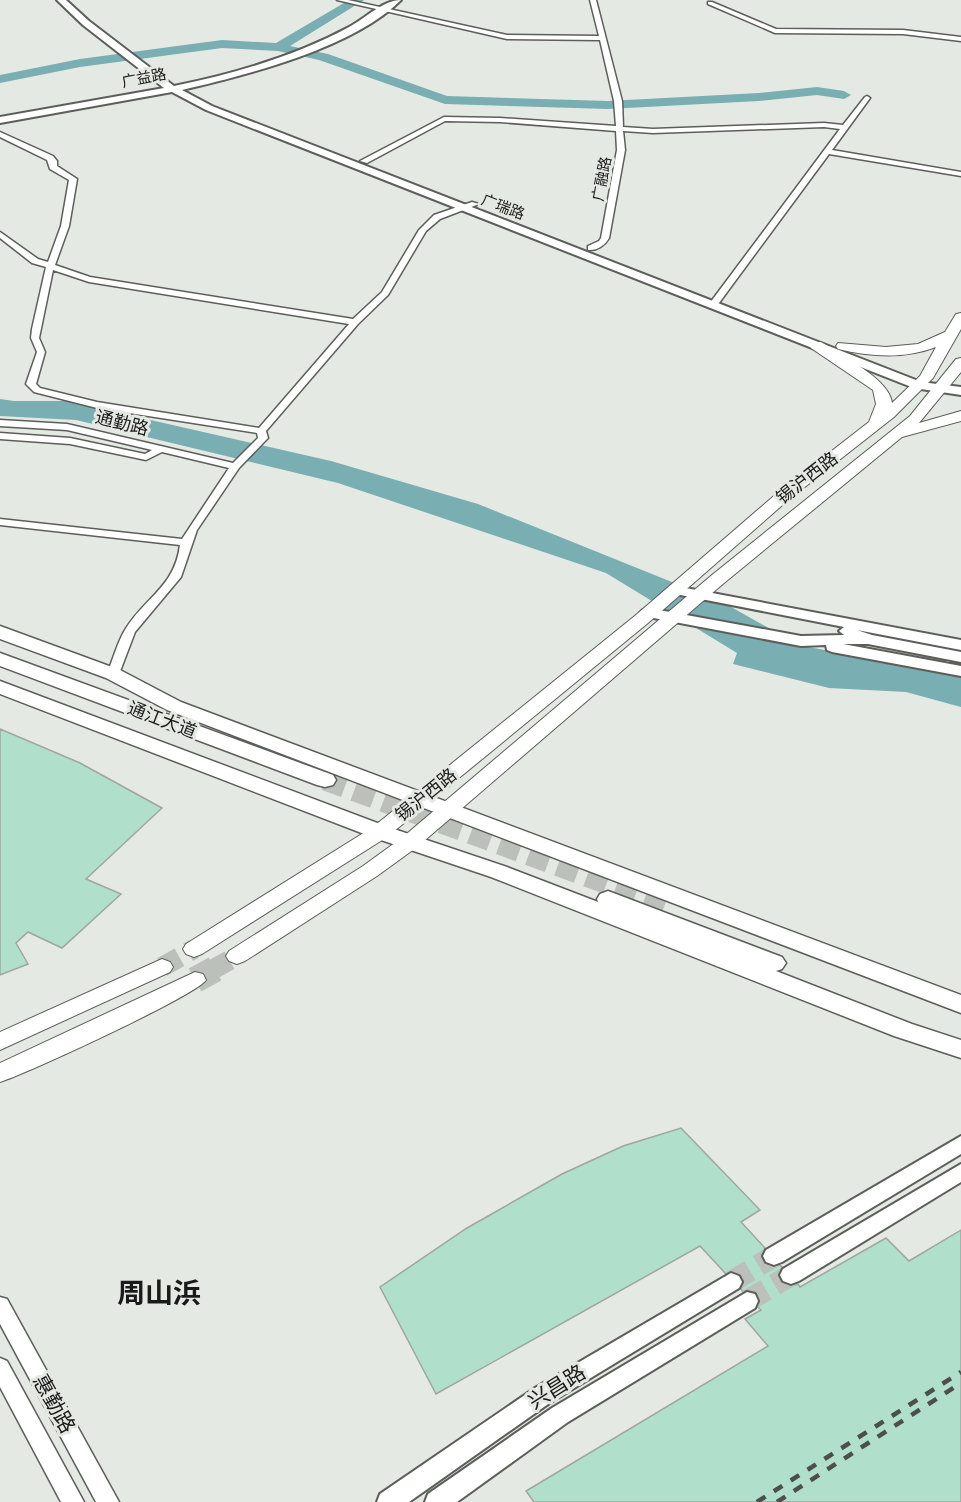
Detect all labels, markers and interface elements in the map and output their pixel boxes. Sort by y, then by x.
street label: 广益路 [120,66,168,90]
street label: 广融路 [590,155,614,203]
street label: 广瑞路 [479,191,527,223]
street label: 通勤路 [93,407,151,439]
street label: 锡沪西路 [772,448,842,508]
street label: 通江大道 [125,698,199,742]
street label: 锡沪西路 [392,765,460,825]
district label: 周山浜 [117,1278,201,1309]
street label: 兴昌路 [524,1360,590,1414]
street label: 惠勤路 [28,1371,80,1437]

